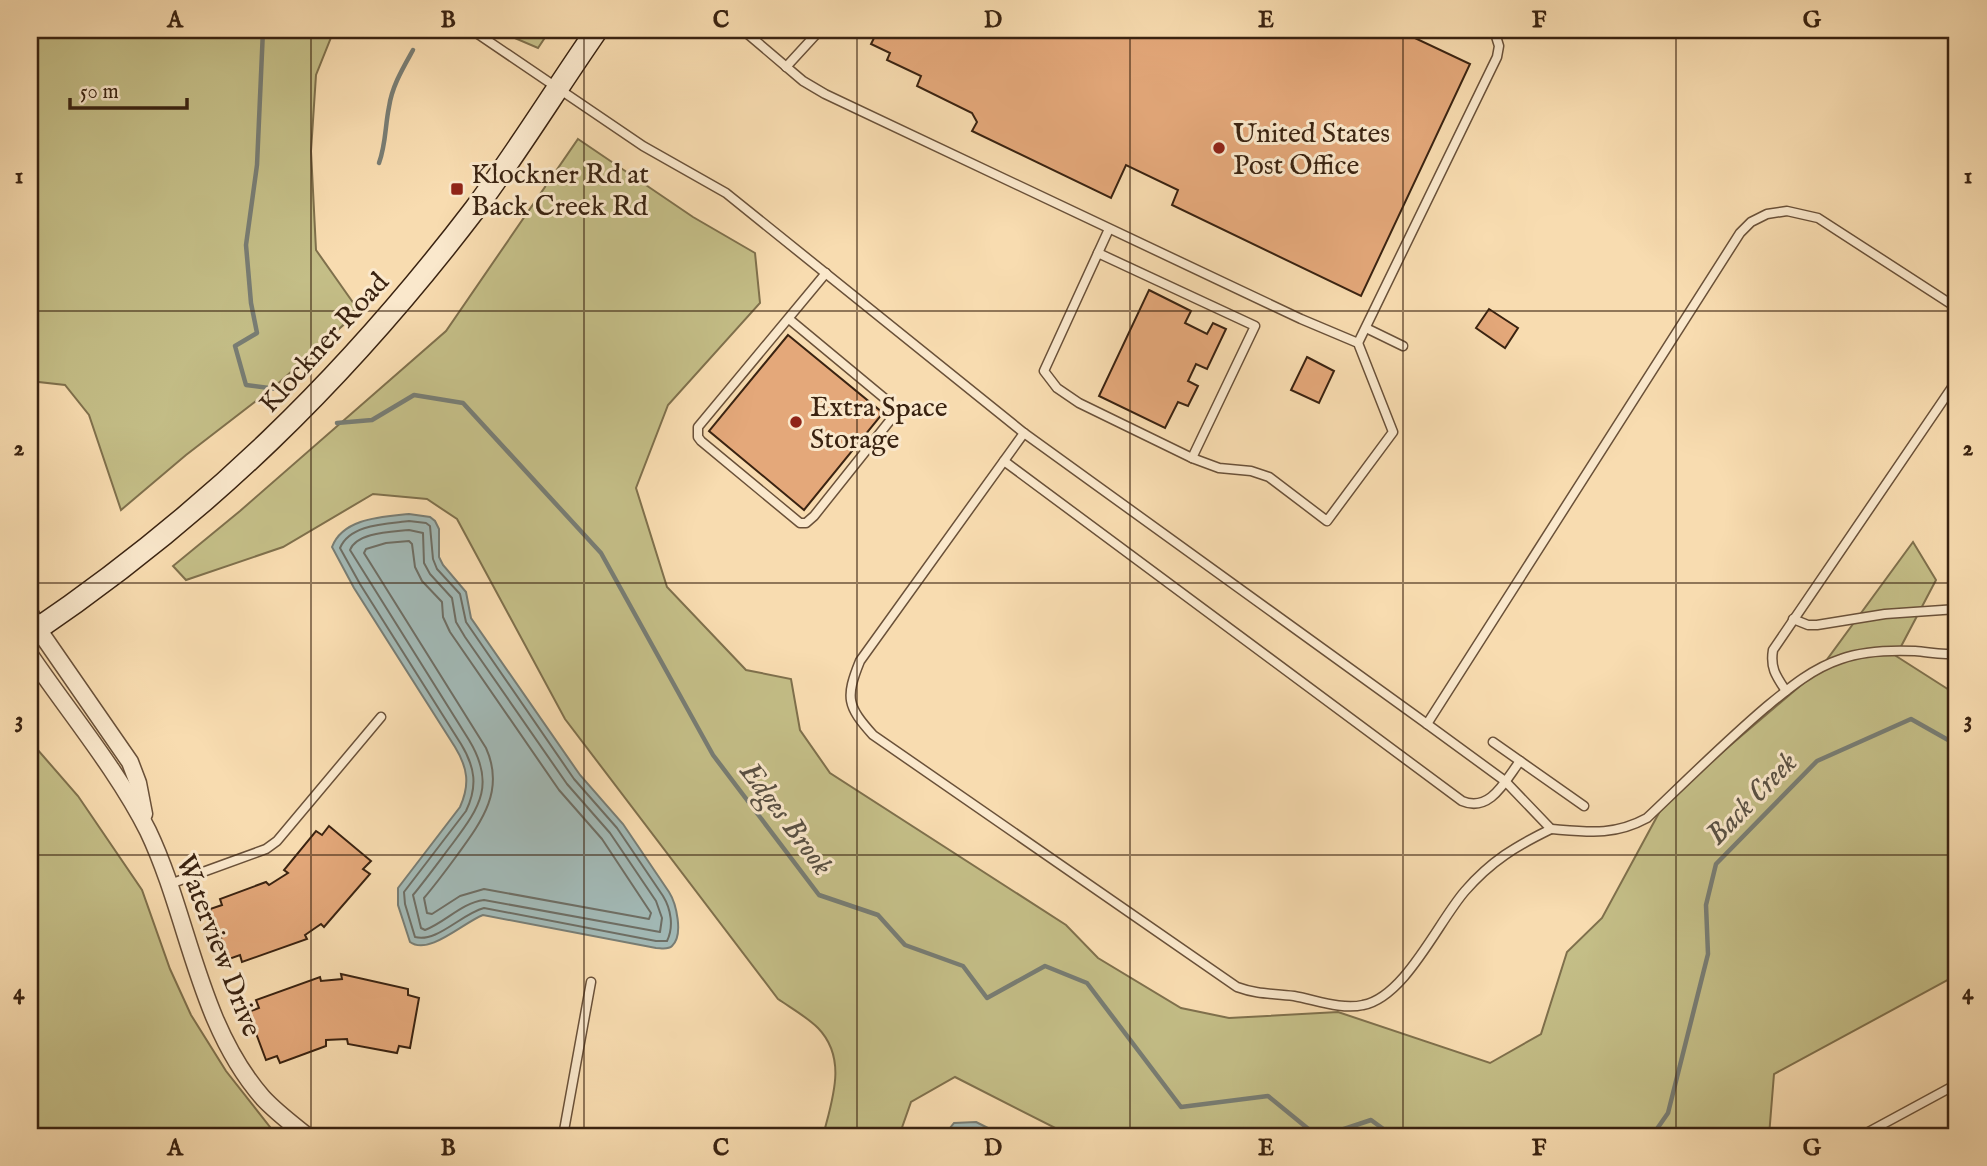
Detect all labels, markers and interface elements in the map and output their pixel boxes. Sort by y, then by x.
text: A [166,6,184,35]
text: B [440,6,456,35]
text: C [713,6,730,35]
text: D [984,6,1002,35]
text: E [1258,6,1274,35]
text: F [1532,6,1547,35]
text: G [1803,6,1822,35]
scale bar [70,66,187,110]
text: 50 m [80,79,119,106]
place label: United States Post Office [1233,117,1390,184]
marker: United States Post Office [1211,140,1227,156]
place label: Klockner Rd at Back Creek Rd [471,158,649,225]
text: 1 [15,162,23,191]
text: 1 [1964,162,1972,191]
marker: Klockner Rd at Back Creek Rd [449,181,465,197]
street label: Klockner Road [253,266,397,421]
place label: Extra Space Storage [810,391,948,458]
marker: Extra Space Storage [788,414,804,430]
text: 2 [14,434,25,463]
text: 2 [1963,434,1974,463]
text: 3 [15,706,23,735]
text: 3 [1964,706,1972,735]
water label: Back Creek [1699,745,1806,854]
water label: Edges Brook [730,754,841,884]
street label: Waterview Drive [167,850,268,1042]
text: 4 [13,978,25,1007]
text: 4 [1962,978,1974,1007]
text: A [166,1134,184,1163]
text: B [440,1134,456,1163]
text: C [713,1134,730,1163]
text: D [984,1134,1002,1163]
text: E [1258,1134,1274,1163]
text: F [1532,1134,1547,1163]
text: G [1803,1134,1822,1163]

